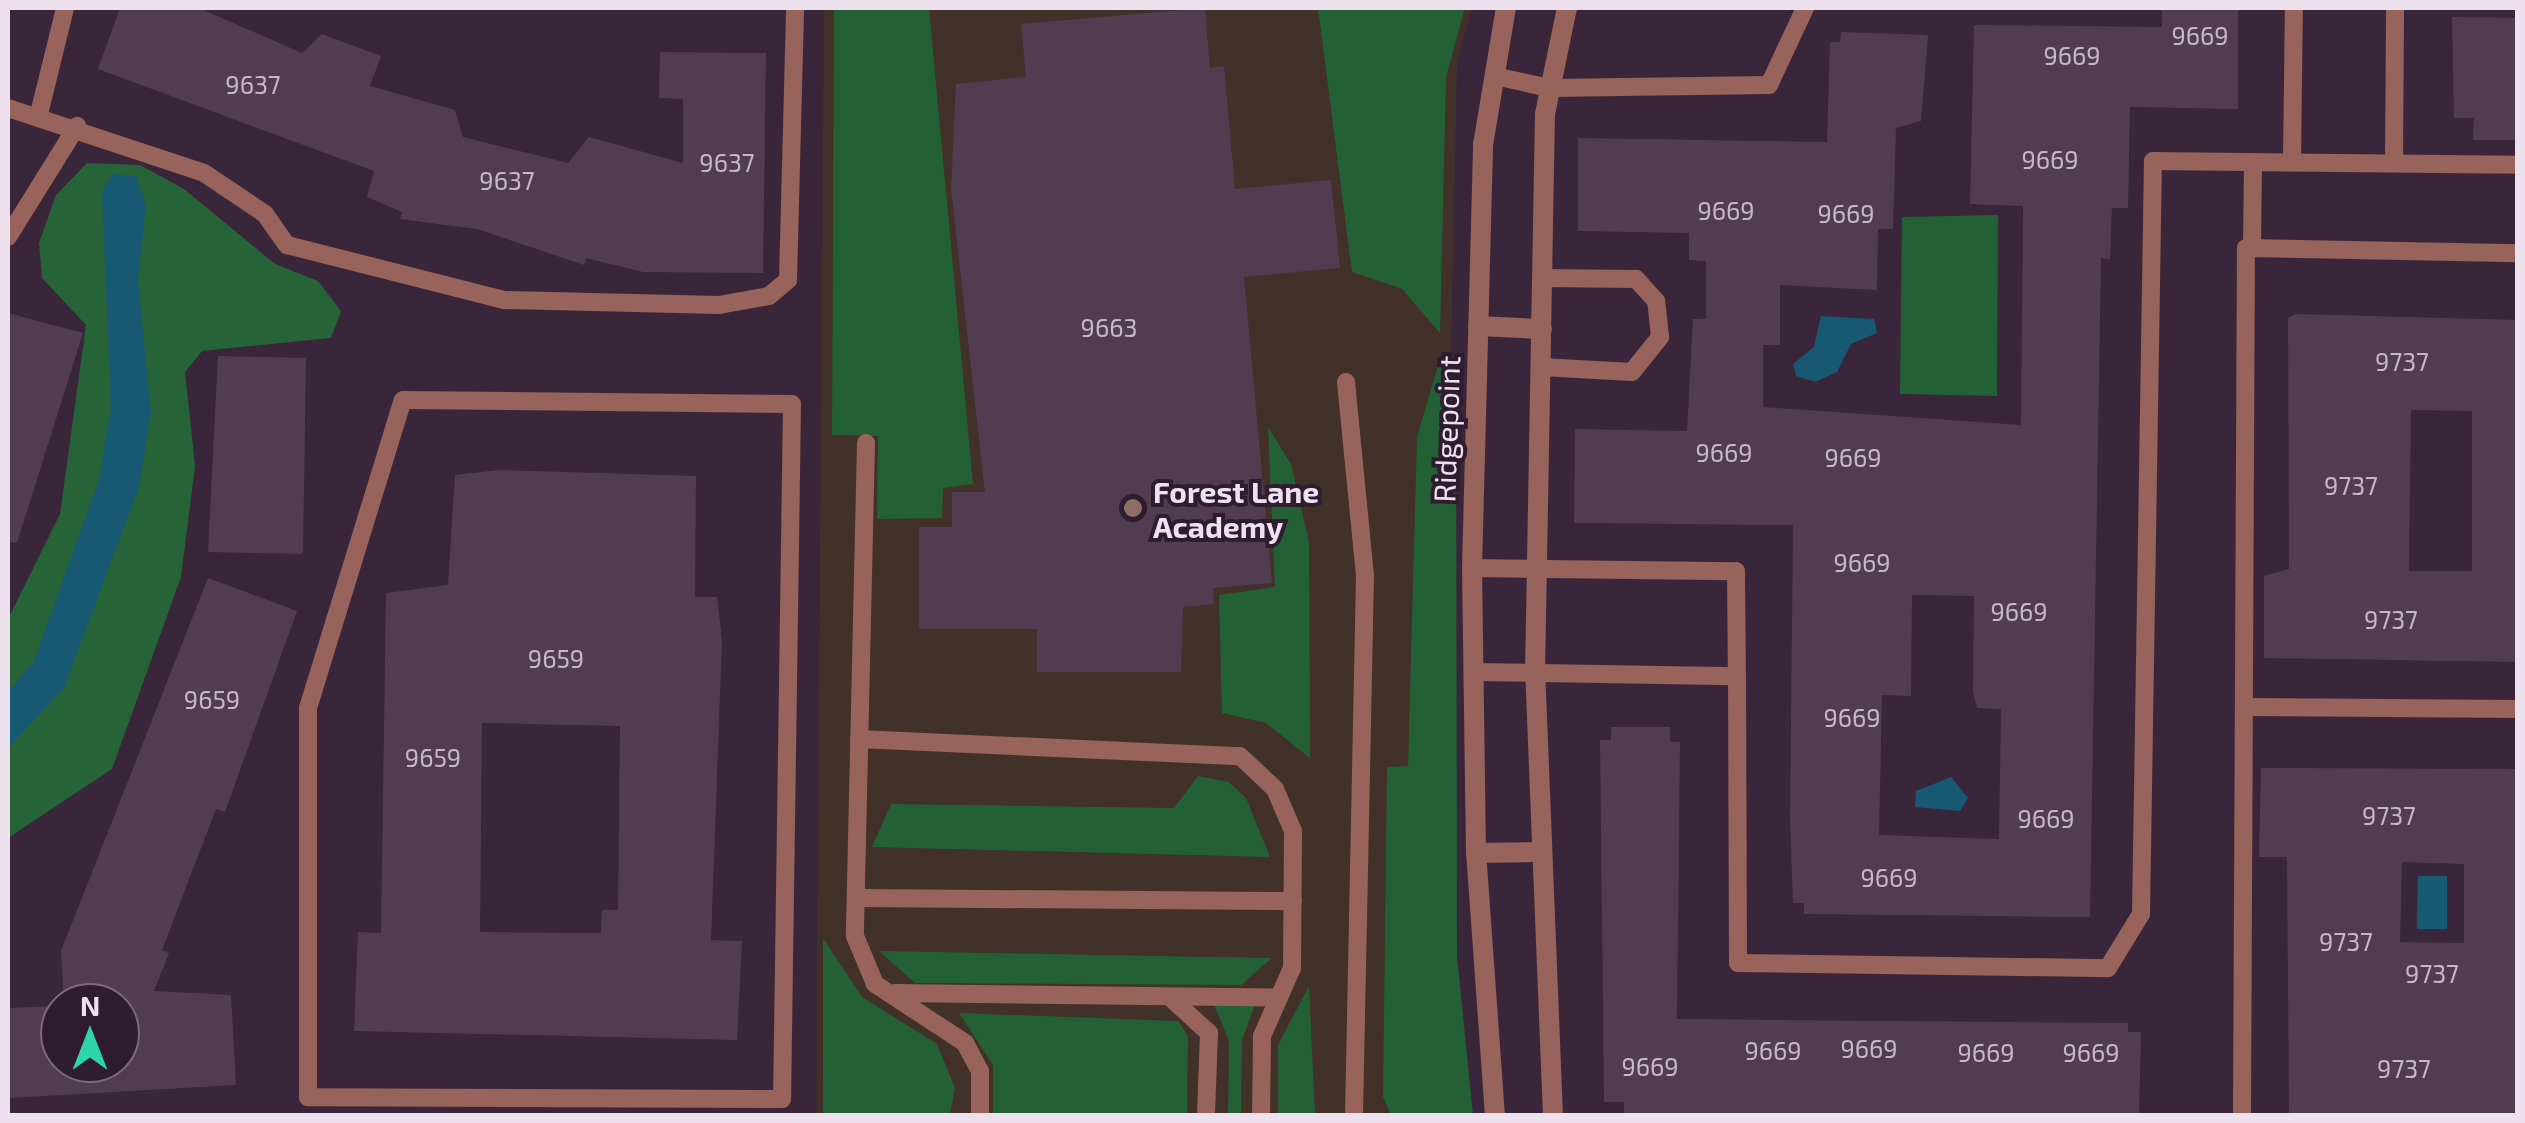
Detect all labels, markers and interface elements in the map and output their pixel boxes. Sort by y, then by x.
house number: 9669 [2171,20,2229,50]
house number: 9669 [2043,40,2101,70]
house number: 9637 [225,69,281,99]
house number: 9669 [2021,144,2079,174]
house number: 9637 [699,147,755,177]
house number: 9637 [479,165,535,195]
house number: 9669 [1697,195,1755,225]
house number: 9669 [1817,198,1875,228]
house number: 9663 [1081,312,1137,342]
house number: 9737 [2375,346,2429,376]
street label: Ridgepoint [1425,355,1467,503]
house number: 9669 [1695,437,1753,467]
house number: 9669 [1824,442,1882,472]
house number: 9737 [2324,470,2378,500]
place label: Forest Lane Academy [1153,473,1319,544]
marker: Forest Lane Academy [1122,497,1144,519]
house number: 9669 [1833,547,1891,577]
house number: 9669 [1990,596,2048,626]
house number: 9737 [2364,604,2418,634]
house number: 9659 [528,643,584,673]
house number: 9659 [184,684,240,714]
house number: 9669 [1823,702,1881,732]
house number: 9659 [405,742,461,772]
house number: 9737 [2362,800,2416,830]
house number: 9669 [2017,803,2075,833]
house number: 9669 [1860,862,1918,892]
house number: 9737 [2319,926,2373,956]
house number: 9737 [2405,958,2459,988]
north arrow [40,983,140,1083]
text: N [80,988,100,1022]
house number: 9669 [1840,1033,1898,1063]
house number: 9669 [1744,1035,1802,1065]
house number: 9669 [1957,1037,2015,1067]
house number: 9669 [2062,1037,2120,1067]
house number: 9669 [1621,1051,1679,1081]
house number: 9737 [2377,1053,2431,1083]

